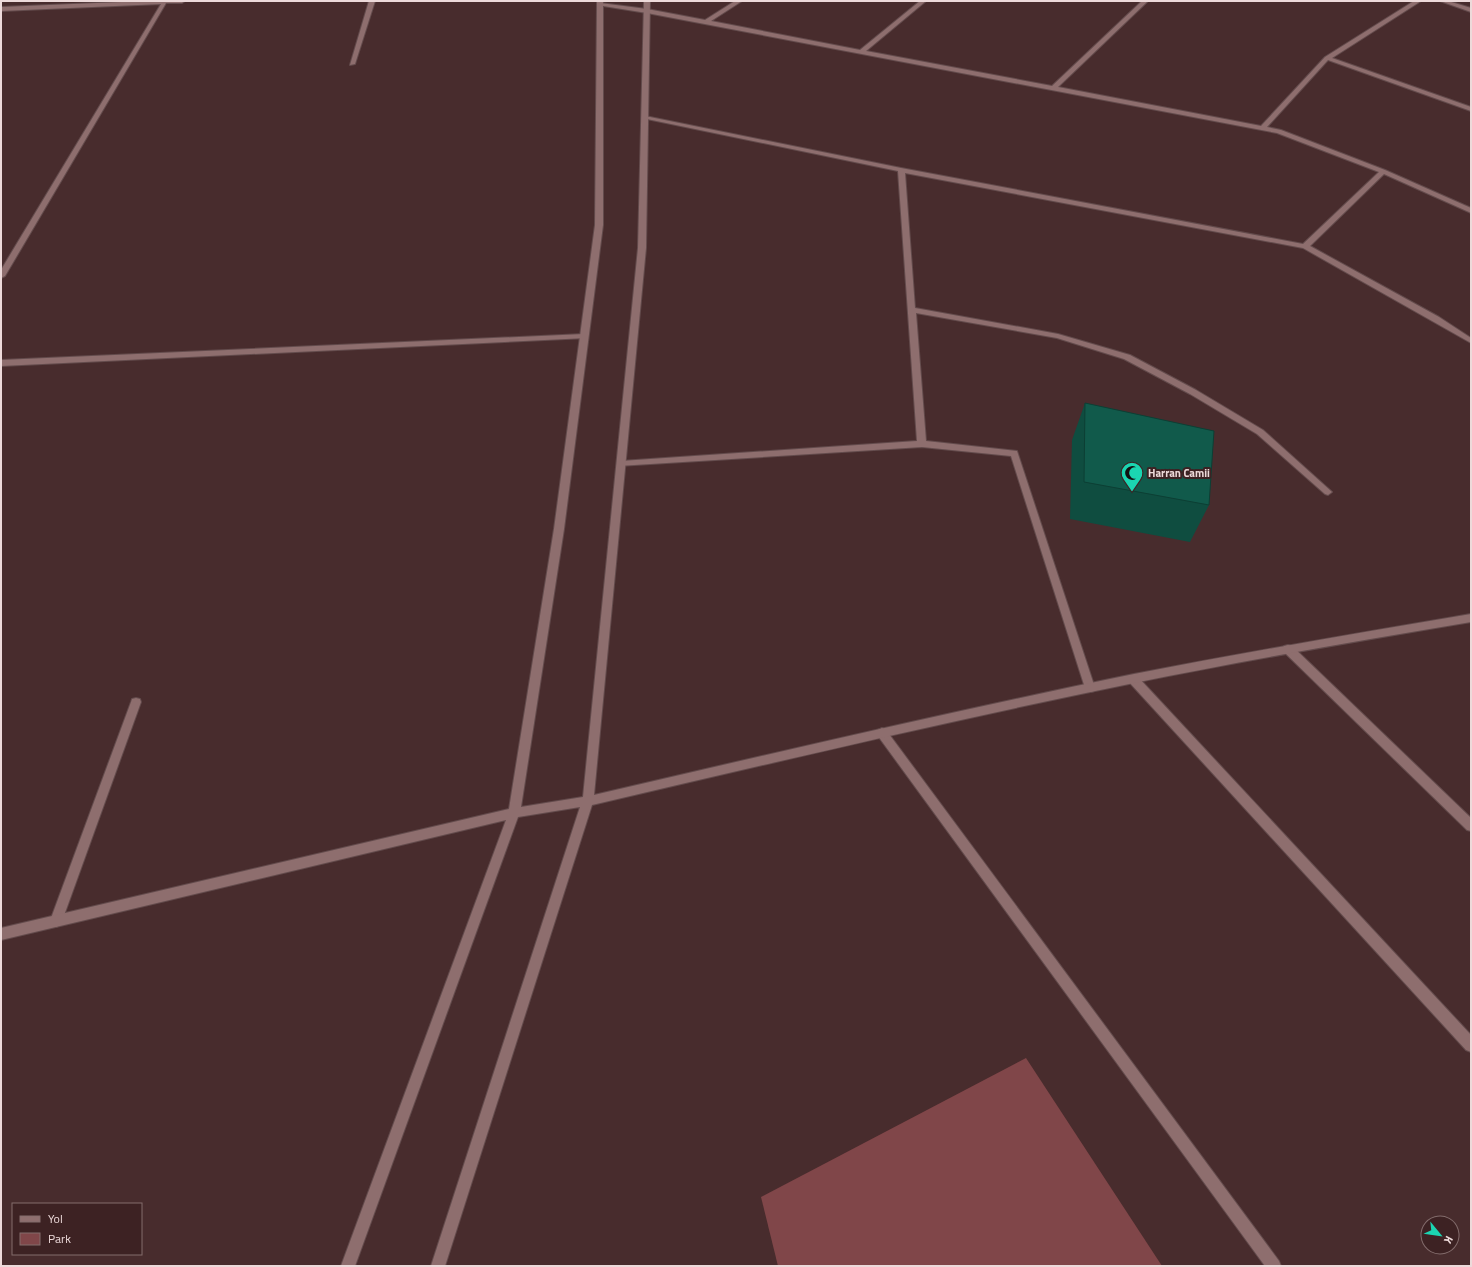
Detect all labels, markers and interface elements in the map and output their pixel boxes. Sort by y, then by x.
mosque icon: Harran Camii [1119,460,1145,493]
place label: Harran Camii [1148,465,1210,481]
legend [12,1203,142,1255]
text: Yol [48,1209,63,1228]
north arrow [1420,1215,1460,1255]
text: Park [48,1229,71,1248]
text: K [1440,1233,1457,1247]

